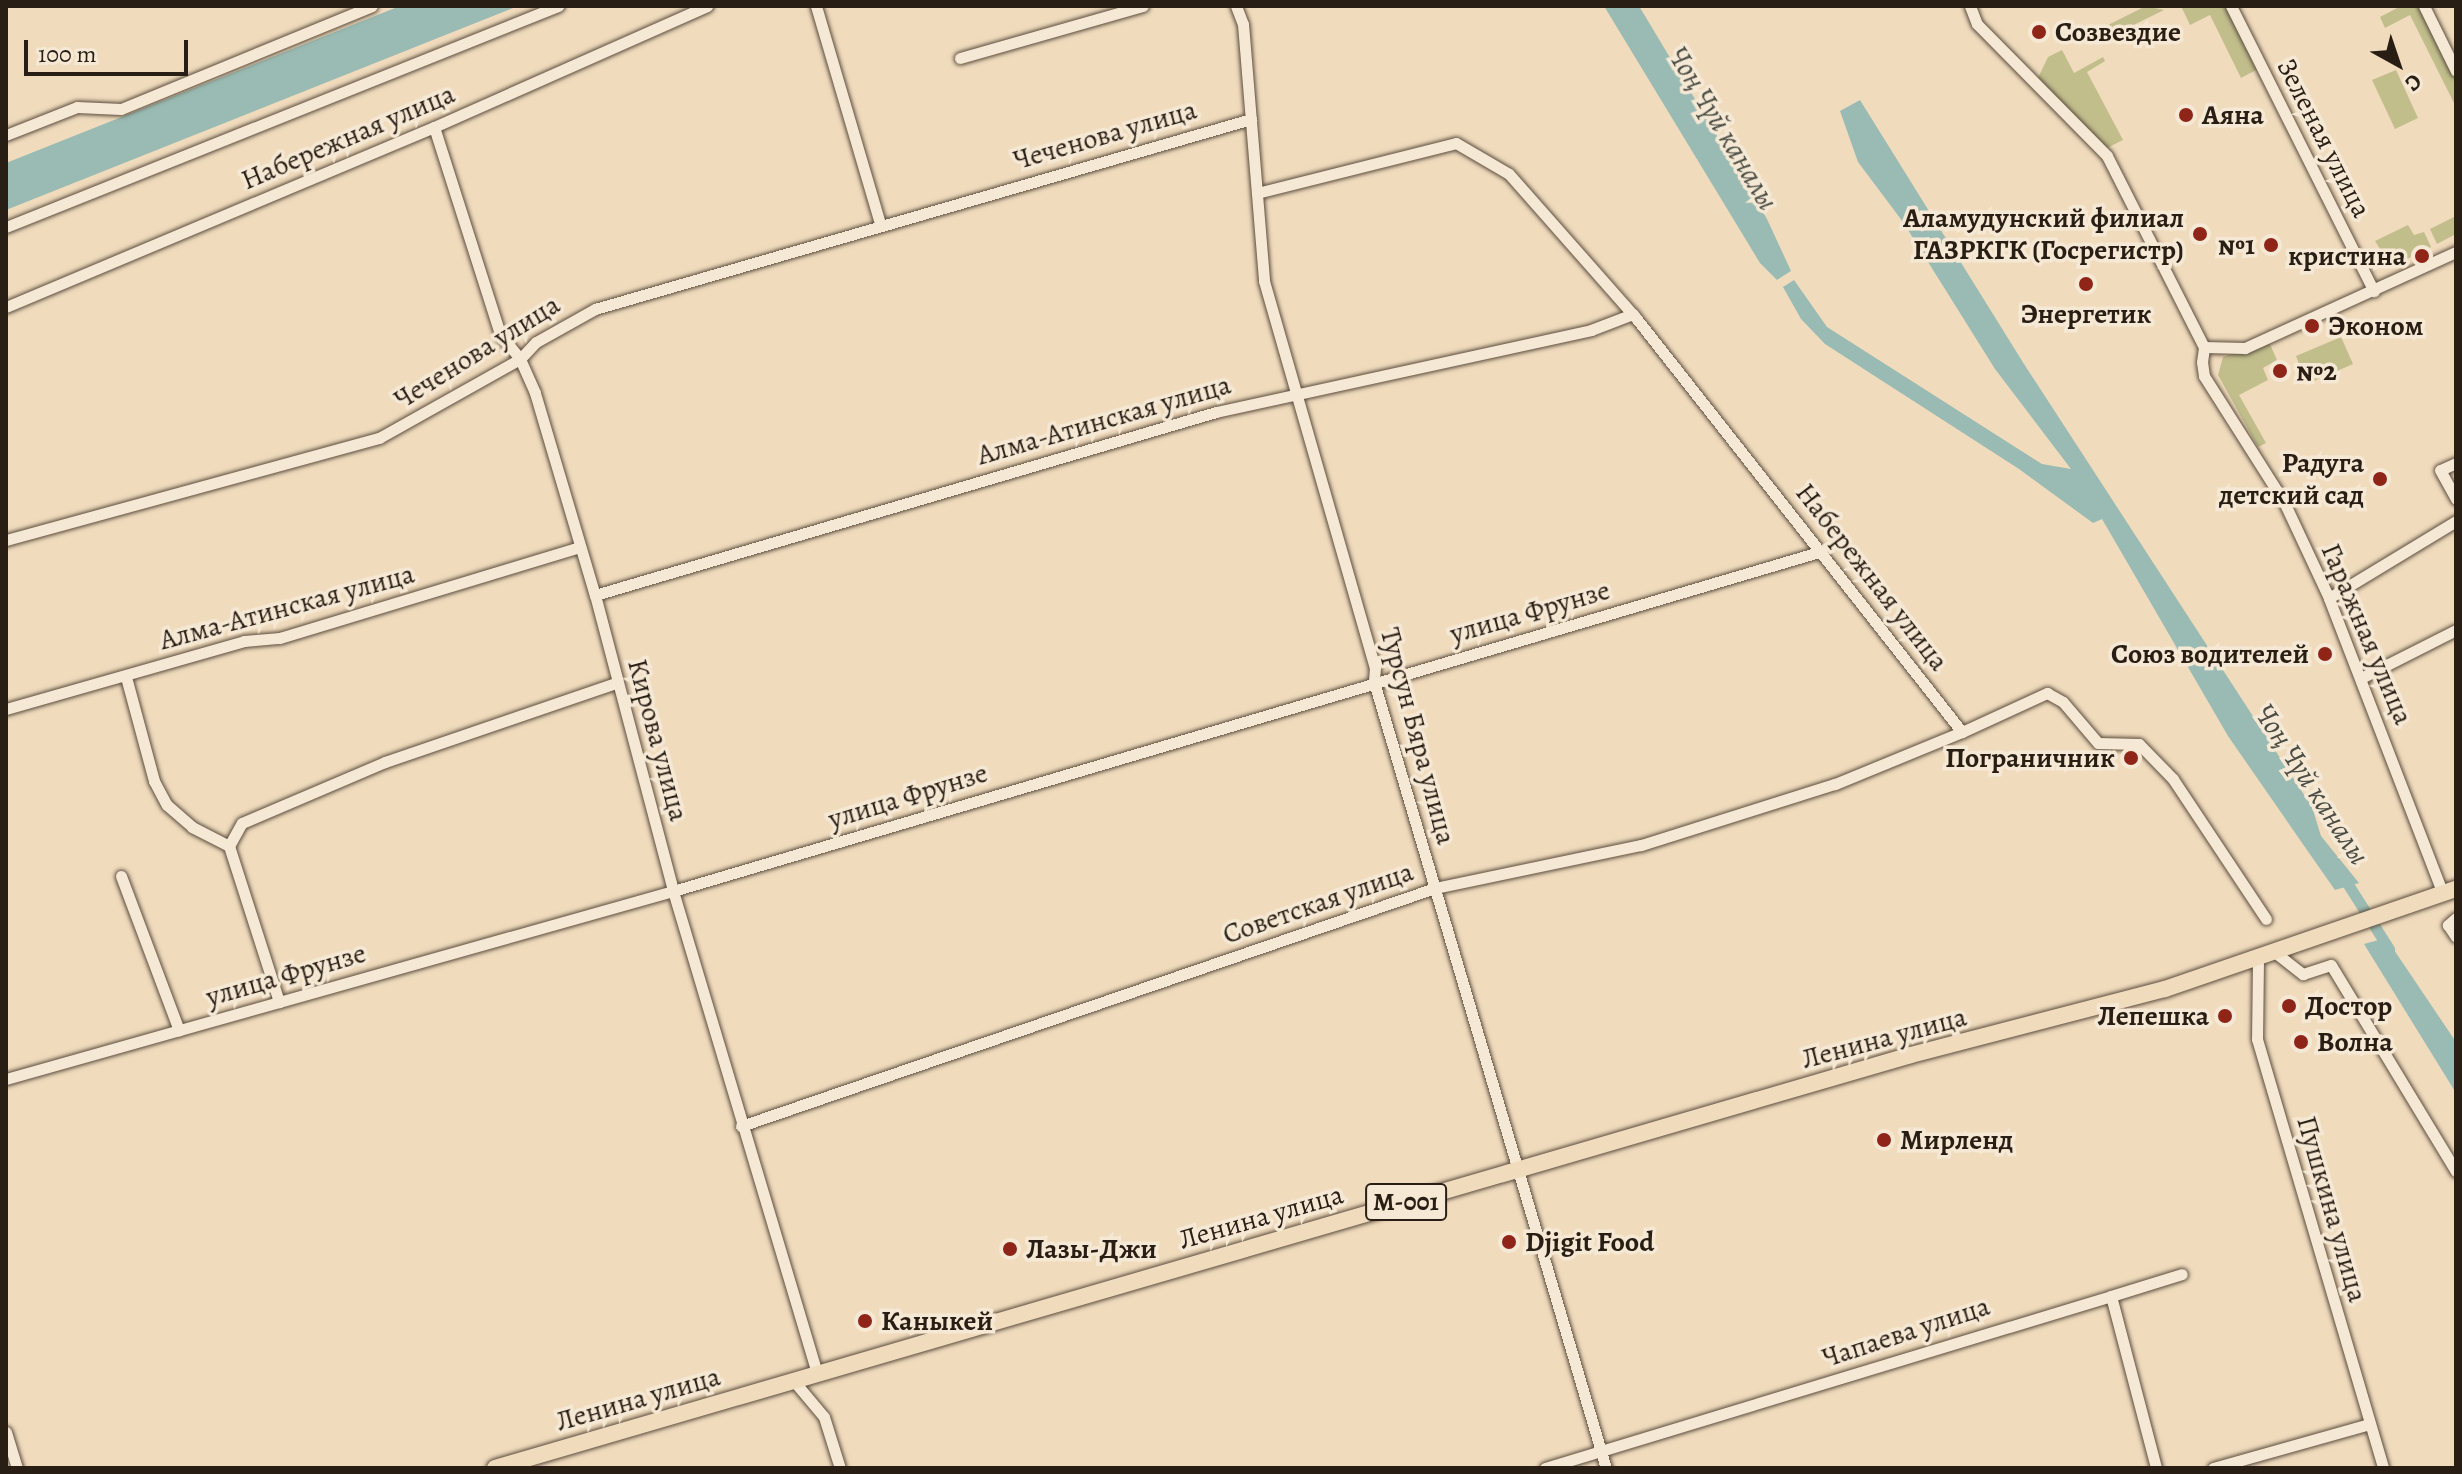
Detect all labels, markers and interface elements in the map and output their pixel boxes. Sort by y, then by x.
place label: Созвездие [2055,15,2181,49]
marker: Созвездие [2030,23,2048,41]
scale bar [28,24,192,74]
north arrow [2358,24,2438,104]
text: 100 m [38,38,97,70]
water label: Чоң Чүй каналы [1660,40,1786,216]
street label: Зеленая улица [2270,53,2378,223]
text: С [2399,67,2428,98]
street label: Набережная улица [236,77,460,197]
street label: Чеченова улица [1010,93,1200,177]
place label: Аяна [2202,98,2264,132]
marker: Аяна [2177,106,2195,124]
place label: Аламудунский филиал ГАЗРКГК (Госрегистр) [1903,201,2184,267]
marker: Аламудунский филиал ГАЗРКГК (Госрегистр) [2191,225,2209,243]
place label: №1 [2218,228,2255,262]
marker: №1 [2262,236,2280,254]
place label: кристина [2288,239,2406,273]
marker: кристина [2413,247,2431,265]
marker: Энергетик [2077,275,2095,293]
street label: Чеченова улица [388,288,566,416]
place label: Энергетик [2020,297,2152,331]
place label: Эконом [2328,309,2423,343]
marker: Эконом [2303,317,2321,335]
place label: №2 [2296,354,2337,388]
marker: №2 [2271,362,2289,380]
street label: Алма-Атинская улица [973,368,1235,472]
place label: Радуга детский сад [2219,446,2364,512]
marker: Радуга детский сад [2371,470,2389,488]
street label: Набережная улица [1788,477,1956,677]
street label: Гаражная улица [2314,538,2420,730]
street label: Алма-Атинская улица [156,557,418,657]
street label: улица Фрунзе [1446,573,1614,651]
street label: Турсун Бяра улица [1373,624,1463,848]
place label: Союз водителей [2111,637,2309,671]
marker: Союз водителей [2316,645,2334,663]
street label: Кирова улица [620,655,696,825]
water label: Чоң Чүй каналы [2247,697,2377,871]
place label: Пограничник [1945,741,2115,775]
marker: Пограничник [2122,749,2140,767]
street label: улица Фрунзе [824,756,992,836]
street label: Советская улица [1218,855,1418,951]
street label: улица Фрунзе [202,936,370,1014]
place label: Достор [2305,989,2392,1023]
marker: Достор [2280,997,2298,1015]
place label: Лепешка [2097,999,2209,1033]
street label: Ленина улица [1798,1000,1970,1076]
marker: Лепешка [2216,1007,2234,1025]
place label: Волна [2317,1025,2393,1059]
marker: Волна [2292,1033,2310,1051]
street label: Пушкина улица [2289,1112,2375,1306]
place label: Мирленд [1900,1123,2013,1157]
marker: Мирленд [1875,1131,1893,1149]
street label: Ленина улица [1175,1178,1347,1256]
road number: М-001 [1364,1180,1448,1224]
place label: Djigit Food [1525,1225,1654,1259]
place label: Лазы-Джи [1026,1232,1157,1266]
marker: Djigit Food [1500,1233,1518,1251]
marker: Лазы-Джи [1001,1240,1019,1258]
street label: Чапаева улица [1818,1289,1994,1375]
place label: Каныкей [881,1304,993,1338]
marker: Каныкей [856,1312,874,1330]
street label: Ленина улица [552,1360,724,1438]

